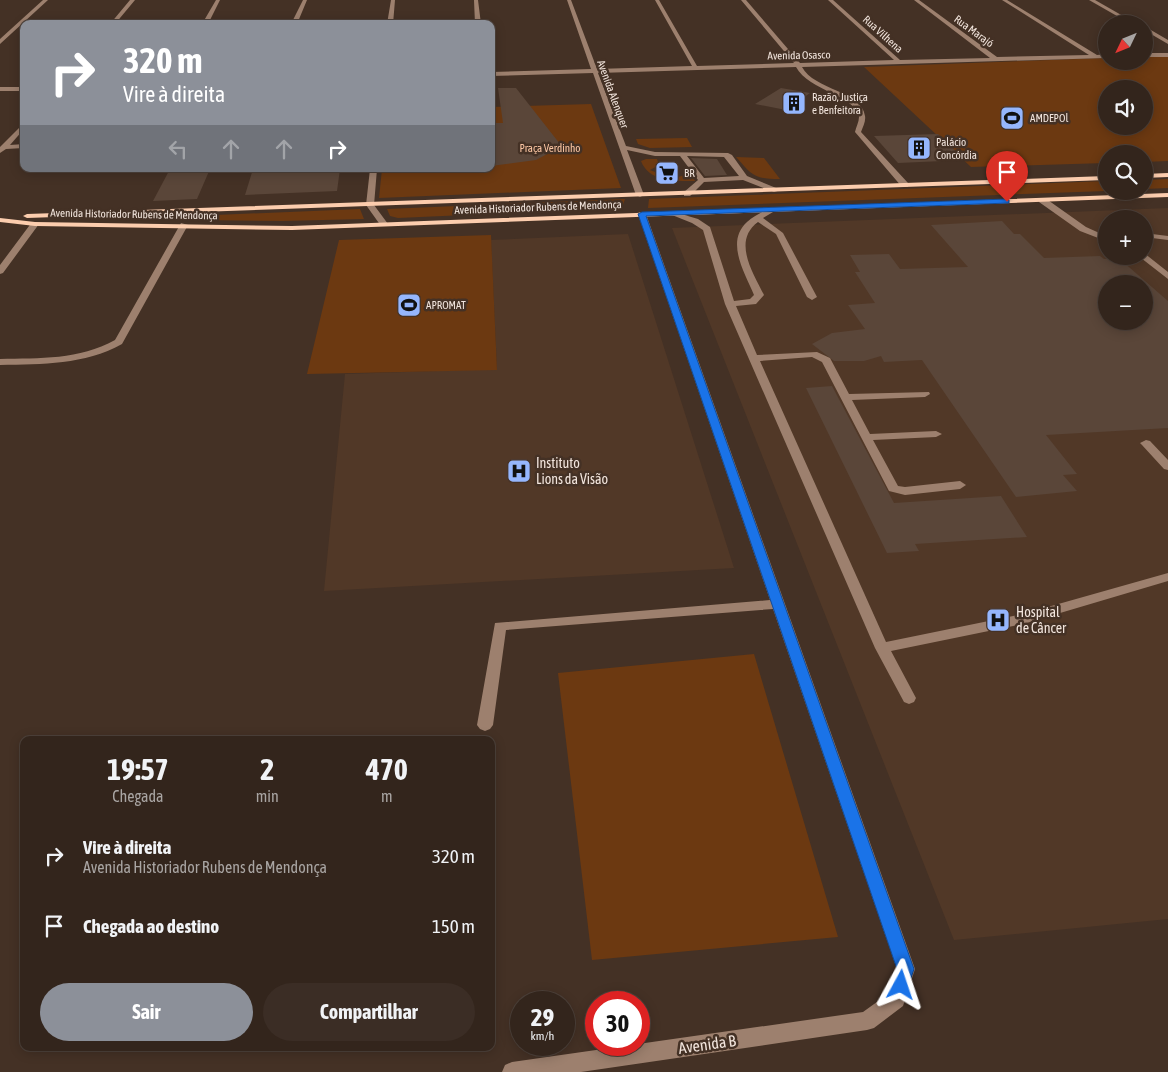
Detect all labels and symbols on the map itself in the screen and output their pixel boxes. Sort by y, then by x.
street label: Rua Vilhena [861,13,905,55]
street label: Rua Marajó [952,13,996,49]
north arrow [1098,15,1152,70]
street label: Avenida Osasco [767,48,831,62]
street label: Avenida Alenquer [595,58,631,130]
building icon: Razão, Justiça e Benfeitora [781,90,807,116]
place label: Razão, Justiça e Benfeitora [812,91,868,116]
sports icon: AMDEPOl [999,105,1025,131]
place label: AMDEPOl [1030,112,1068,124]
building icon: Palácio Concórdia [906,135,932,161]
place label: Palácio Concórdia [936,136,977,161]
park label: Praça Verdinho [519,142,581,154]
pin [986,151,1028,202]
supermarket icon: BR [654,160,680,186]
place label: BR [684,167,695,179]
street label: Avenida Historiador Rubens de Mendonça [454,198,622,216]
street label: Avenida Historiador Rubens de Mendonça [50,207,218,221]
sports icon: APROMAT [396,292,422,318]
place label: APROMAT [426,299,466,311]
place label: Instituto Lions da Visão [536,455,608,487]
hospital icon: Instituto Lions da Visão [506,458,532,484]
place label: Hospital de Câncer [1016,604,1067,636]
hospital icon: Hospital de Câncer [985,607,1011,633]
position arrow [874,958,926,1010]
speed limit sign: 30 [585,991,650,1056]
street label: Avenida B [677,1031,737,1057]

